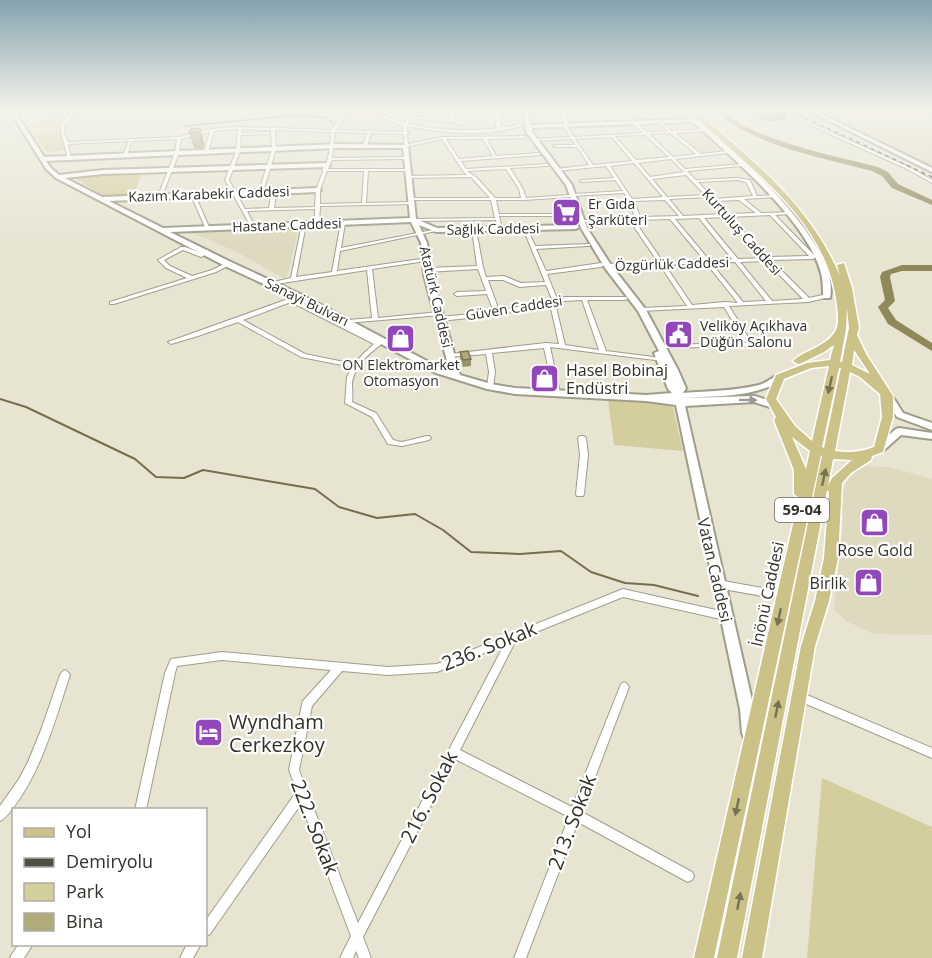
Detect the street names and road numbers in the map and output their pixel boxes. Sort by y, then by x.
street label: Kazım Karabekir Caddesi [128,181,290,206]
street label: Kurtuluş Caddesi [698,184,786,279]
street label: Hastane Caddesi [232,213,342,236]
street label: Sağlık Caddesi [446,218,540,239]
street label: Atatürk Caddesi [416,244,457,350]
street label: Özgürlük Caddesi [615,252,729,275]
street label: Sanayi Bulvarı [262,273,352,330]
street label: Güven Caddesi [464,290,564,325]
road number: 59-04 [775,498,829,522]
street label: Vatan Caddesi [692,516,738,624]
street label: İnönü Caddesi [745,539,789,649]
street label: 236. Sokak [437,614,541,677]
street label: 216. Sokak [394,746,463,847]
street label: 213. Sokak [541,770,602,873]
street label: 222. Sokak [285,775,346,879]

